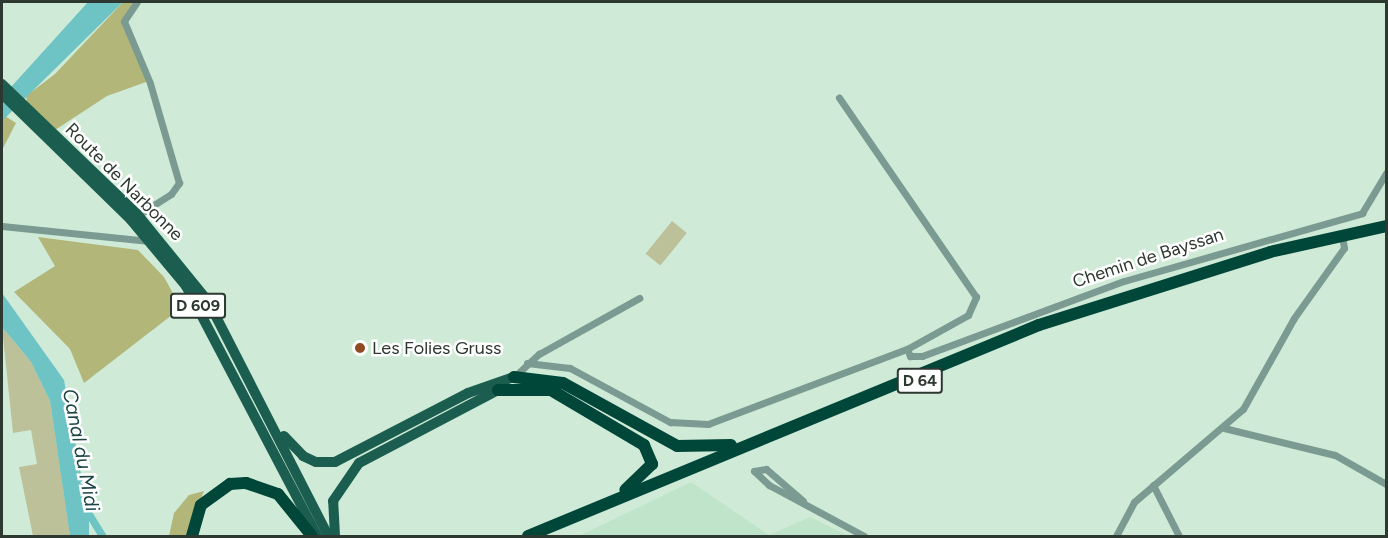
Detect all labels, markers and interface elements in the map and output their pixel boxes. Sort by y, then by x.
street label: Route de Narbonne [61,119,187,245]
street label: Chemin de Bayssan [1070,223,1226,293]
road number: D 609 [170,293,226,319]
place label: Les Folies Gruss [372,337,502,359]
marker: Les Folies Gruss [353,341,367,355]
road number: D 64 [896,368,944,394]
water label: Canal du Midi [57,387,105,513]

